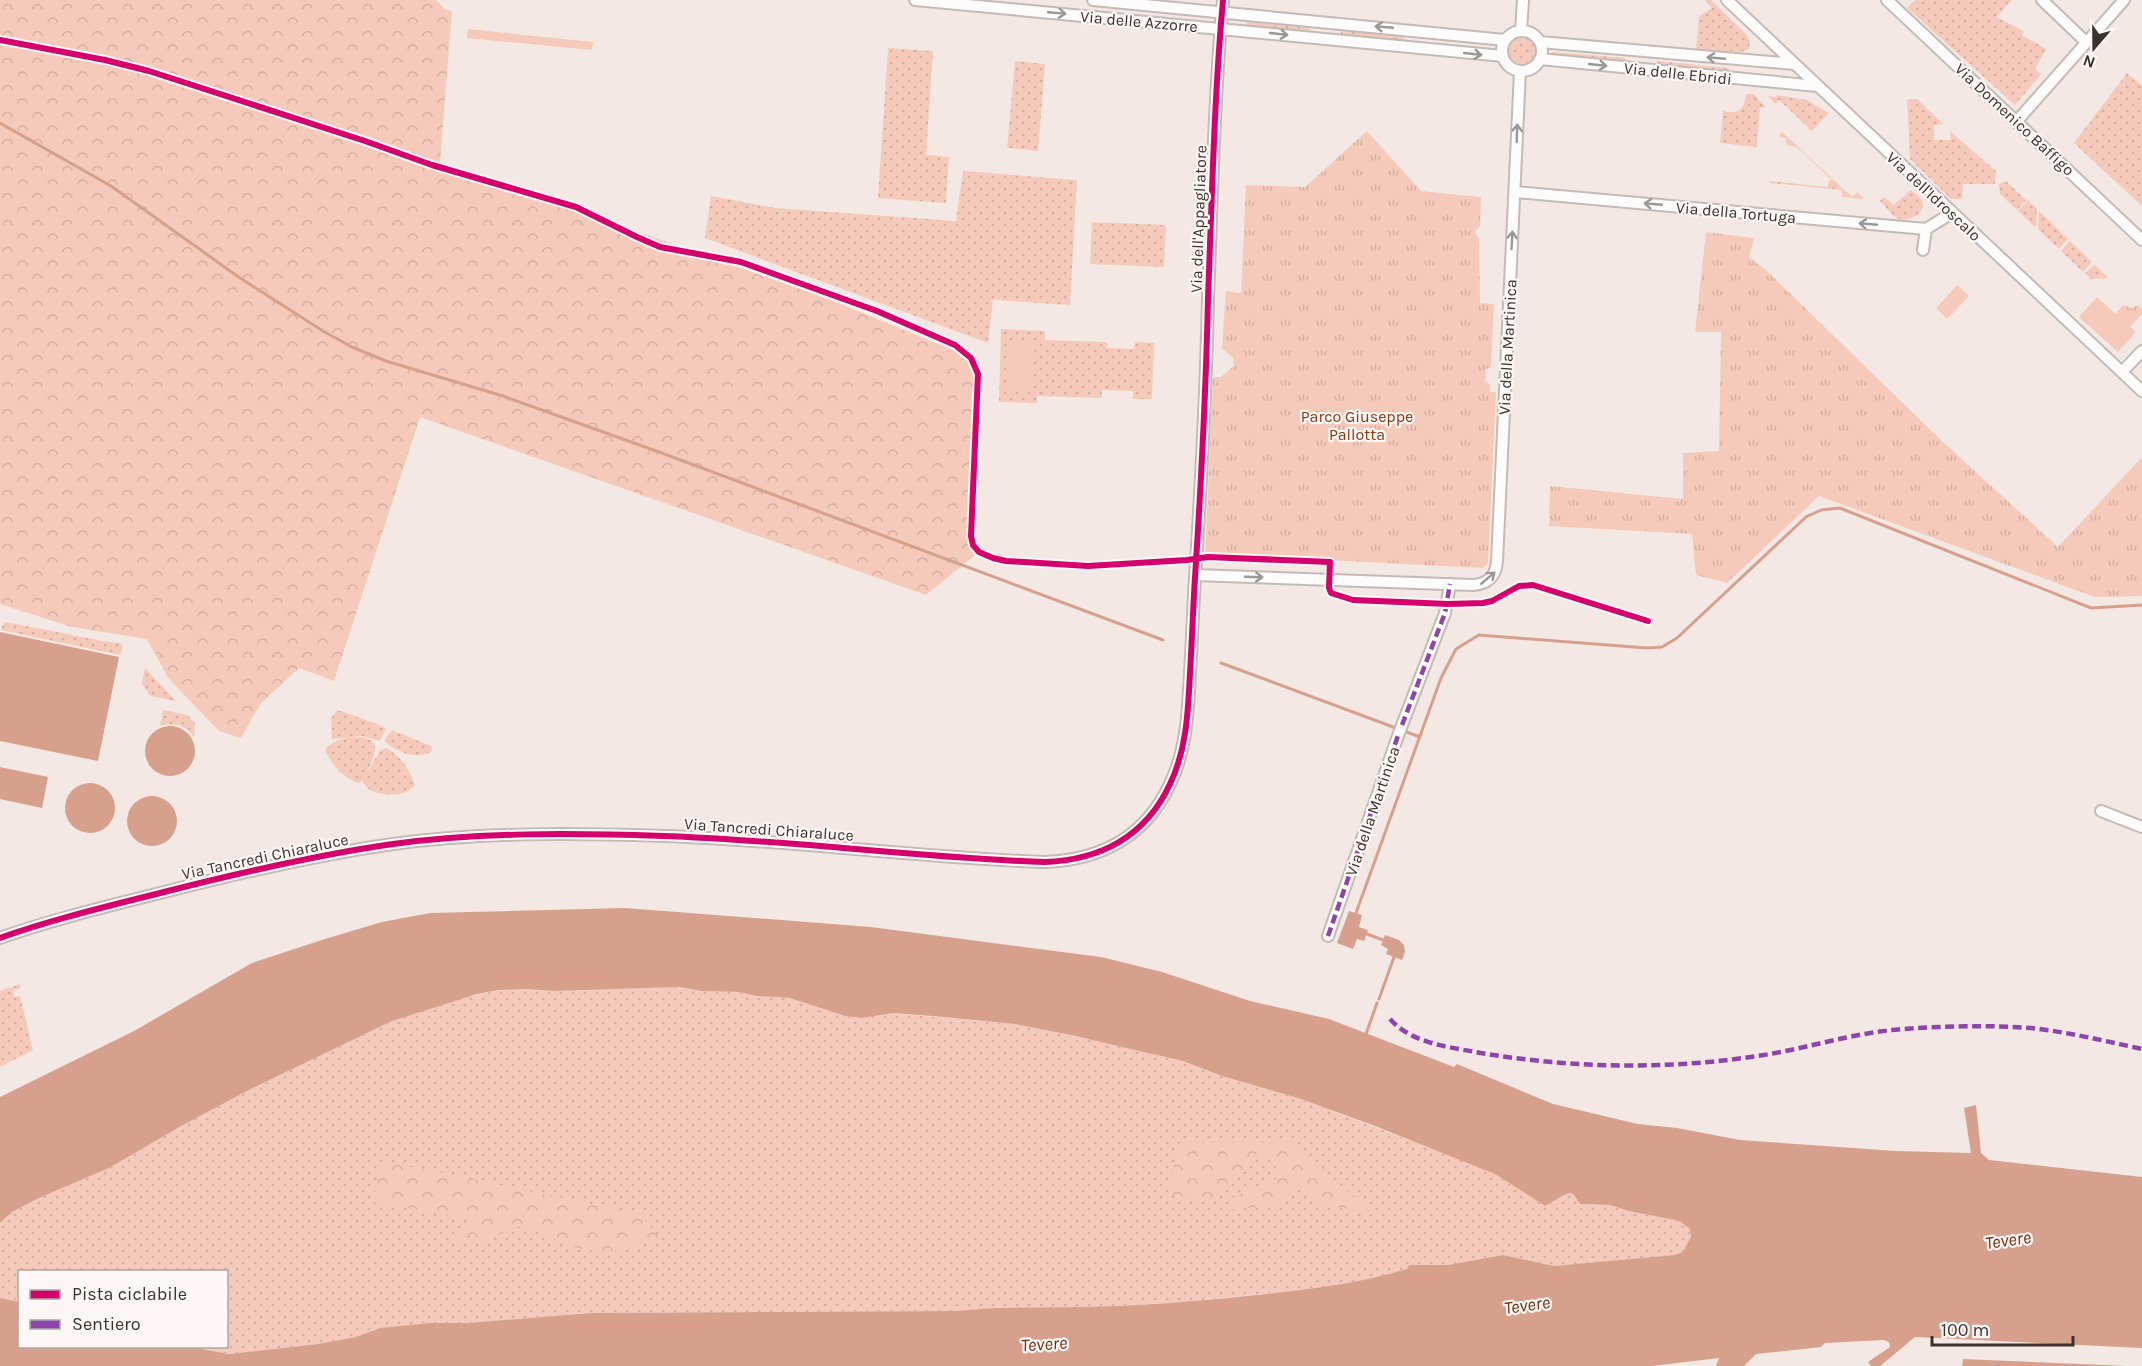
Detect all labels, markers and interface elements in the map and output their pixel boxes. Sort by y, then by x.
street label: Via delle Azzorre [1079,7,1199,36]
one-way arrow [1046,8,1066,19]
north arrow [2064,18,2124,78]
one-way arrow [1375,21,1395,32]
one-way arrow [1268,29,1288,40]
one-way arrow [1462,48,1482,59]
text: N [2080,51,2098,73]
one-way arrow [1707,52,1727,63]
street label: Via delle Ebridi [1623,58,1733,89]
street label: Via Domenico Baffigo [1951,59,2078,180]
one-way arrow [1588,60,1608,71]
one-way arrow [1512,124,1523,144]
street label: Via dell'Appagliatore [1186,145,1211,293]
street label: Via dell'Idroscalo [1882,148,1985,245]
one-way arrow [1643,198,1663,209]
street label: Via della Tortuga [1675,198,1797,227]
one-way arrow [1858,218,1878,229]
one-way arrow [1507,231,1518,251]
street label: Via della Martinica [1494,279,1521,415]
park label: Parco Giuseppe Pallotta [1301,407,1413,444]
one-way arrow [1243,571,1263,583]
one-way arrow [1480,571,1495,585]
street label: Via della Martinica [1341,744,1404,879]
street label: Via Tancredi Chiaraluce [683,814,854,845]
street label: Via Tancredi Chiaraluce [180,830,350,883]
water label: Tevere [1984,1226,2032,1254]
legend [18,1270,228,1348]
text: Pista ciclabile [72,1283,187,1305]
water label: Tevere [1503,1291,1551,1319]
scale bar [1932,1309,2073,1347]
text: Sentiero [72,1313,141,1335]
text: 100 m [1941,1319,1989,1341]
water label: Tevere [1020,1331,1068,1357]

